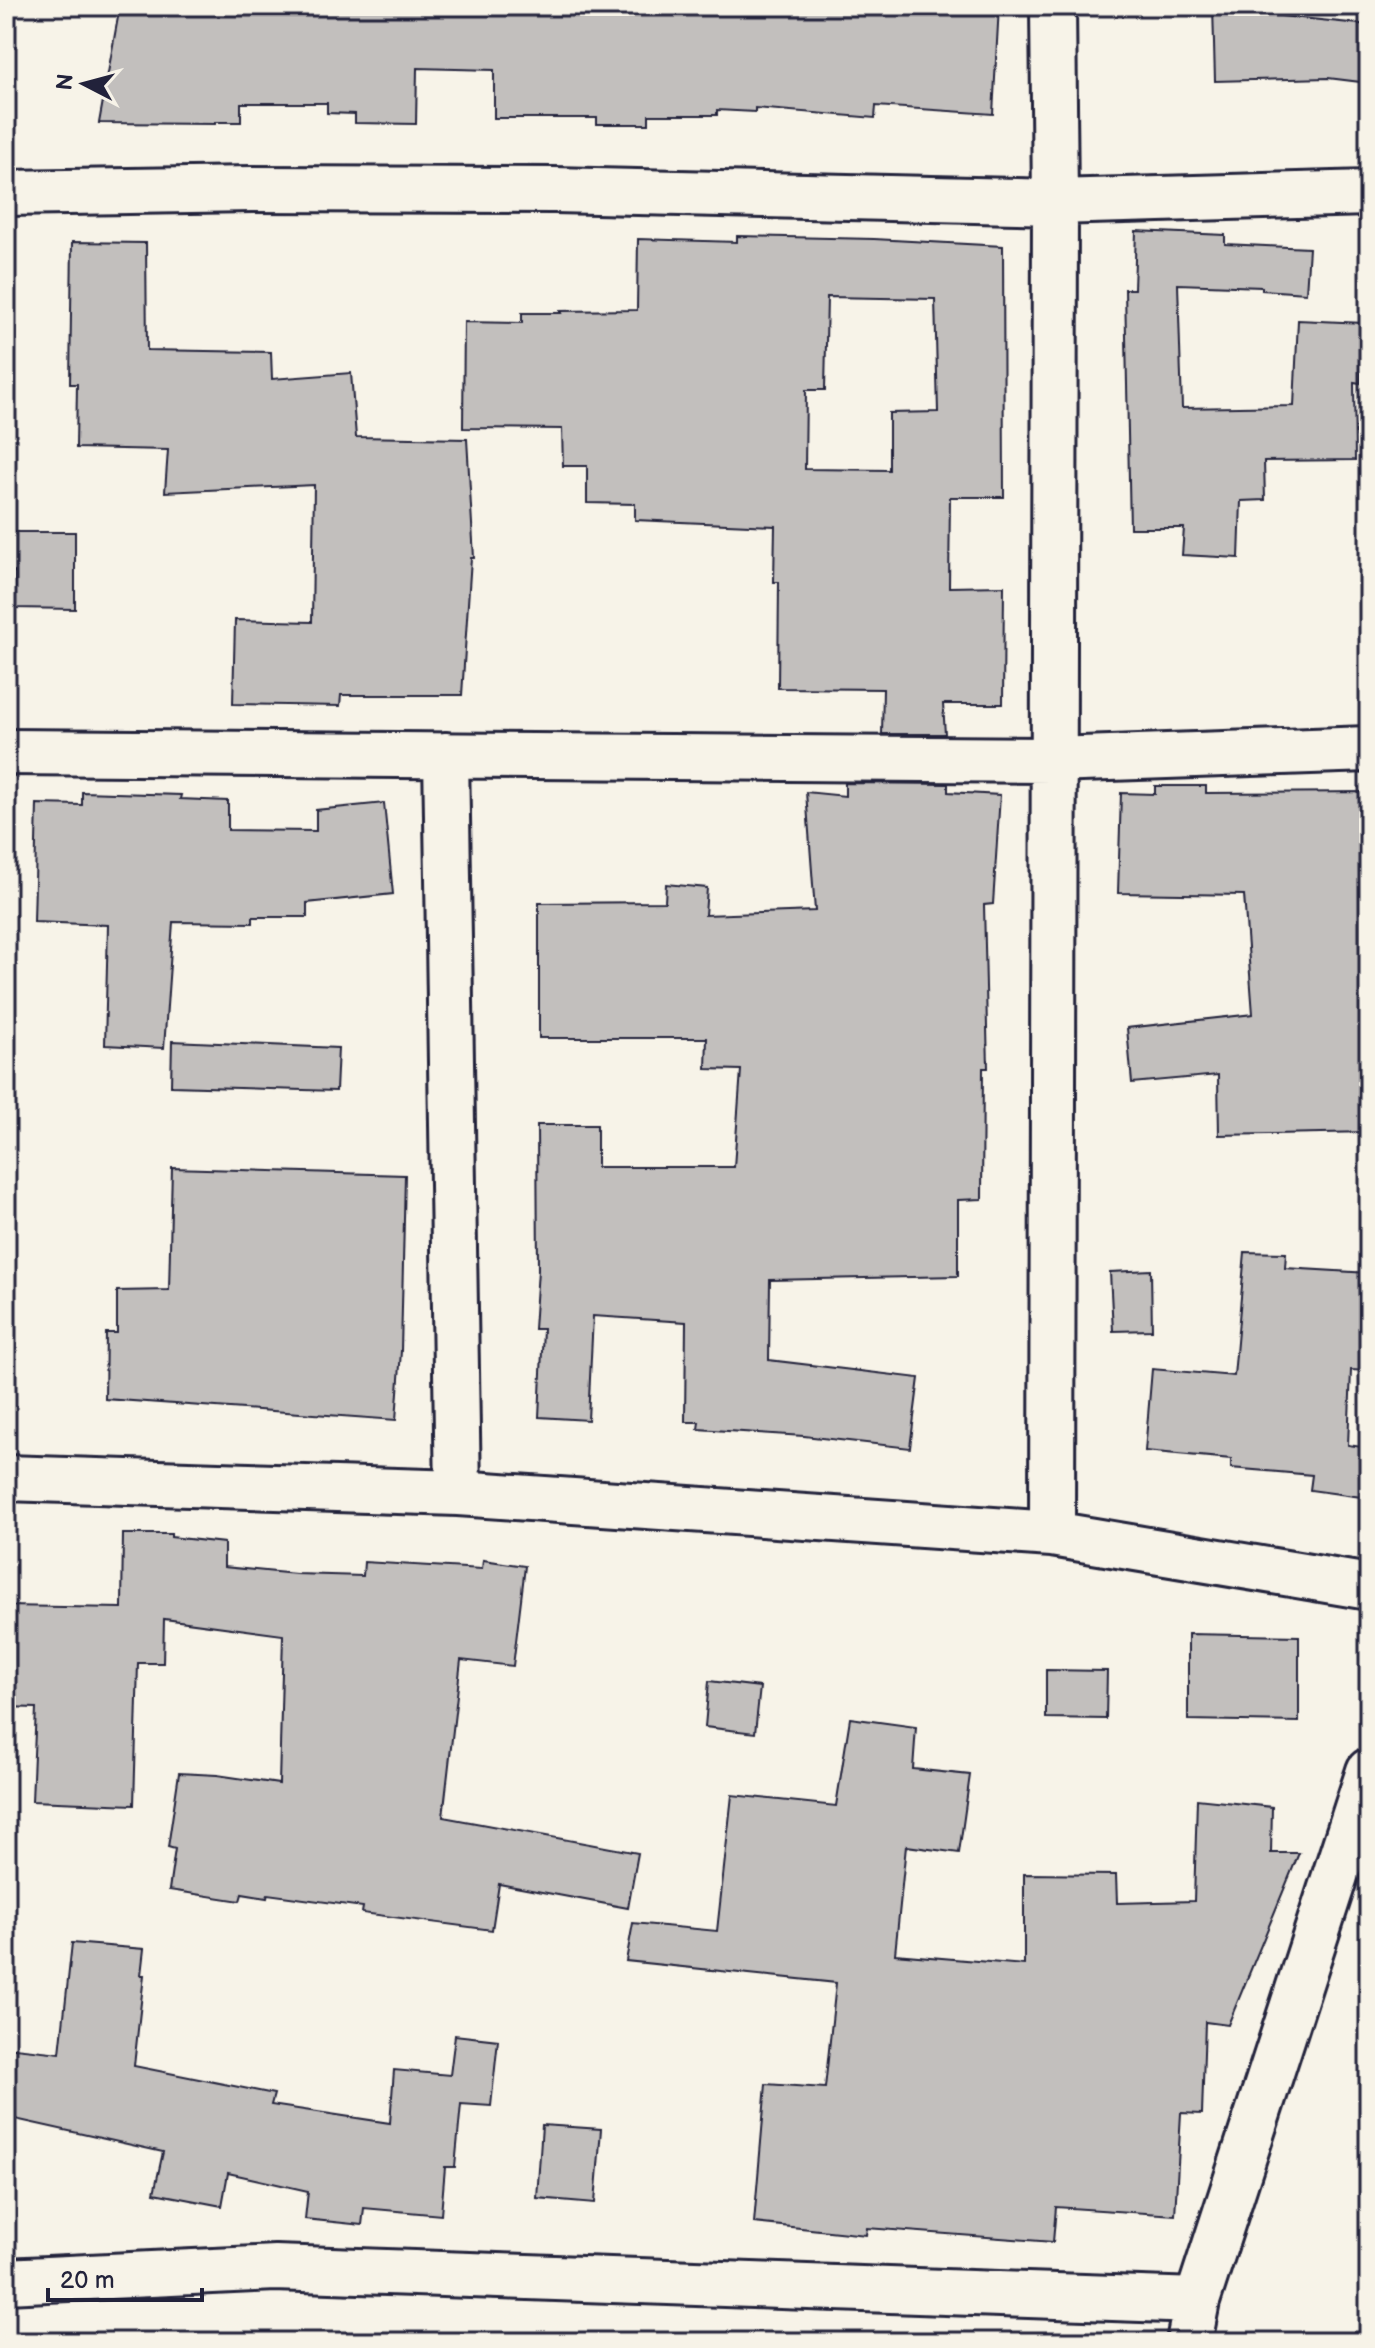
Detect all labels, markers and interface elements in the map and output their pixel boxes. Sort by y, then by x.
north arrow [44,44,124,124]
text: N [51,72,80,92]
scale bar [48,2252,202,2302]
text: 20 m [60,2266,115,2295]

